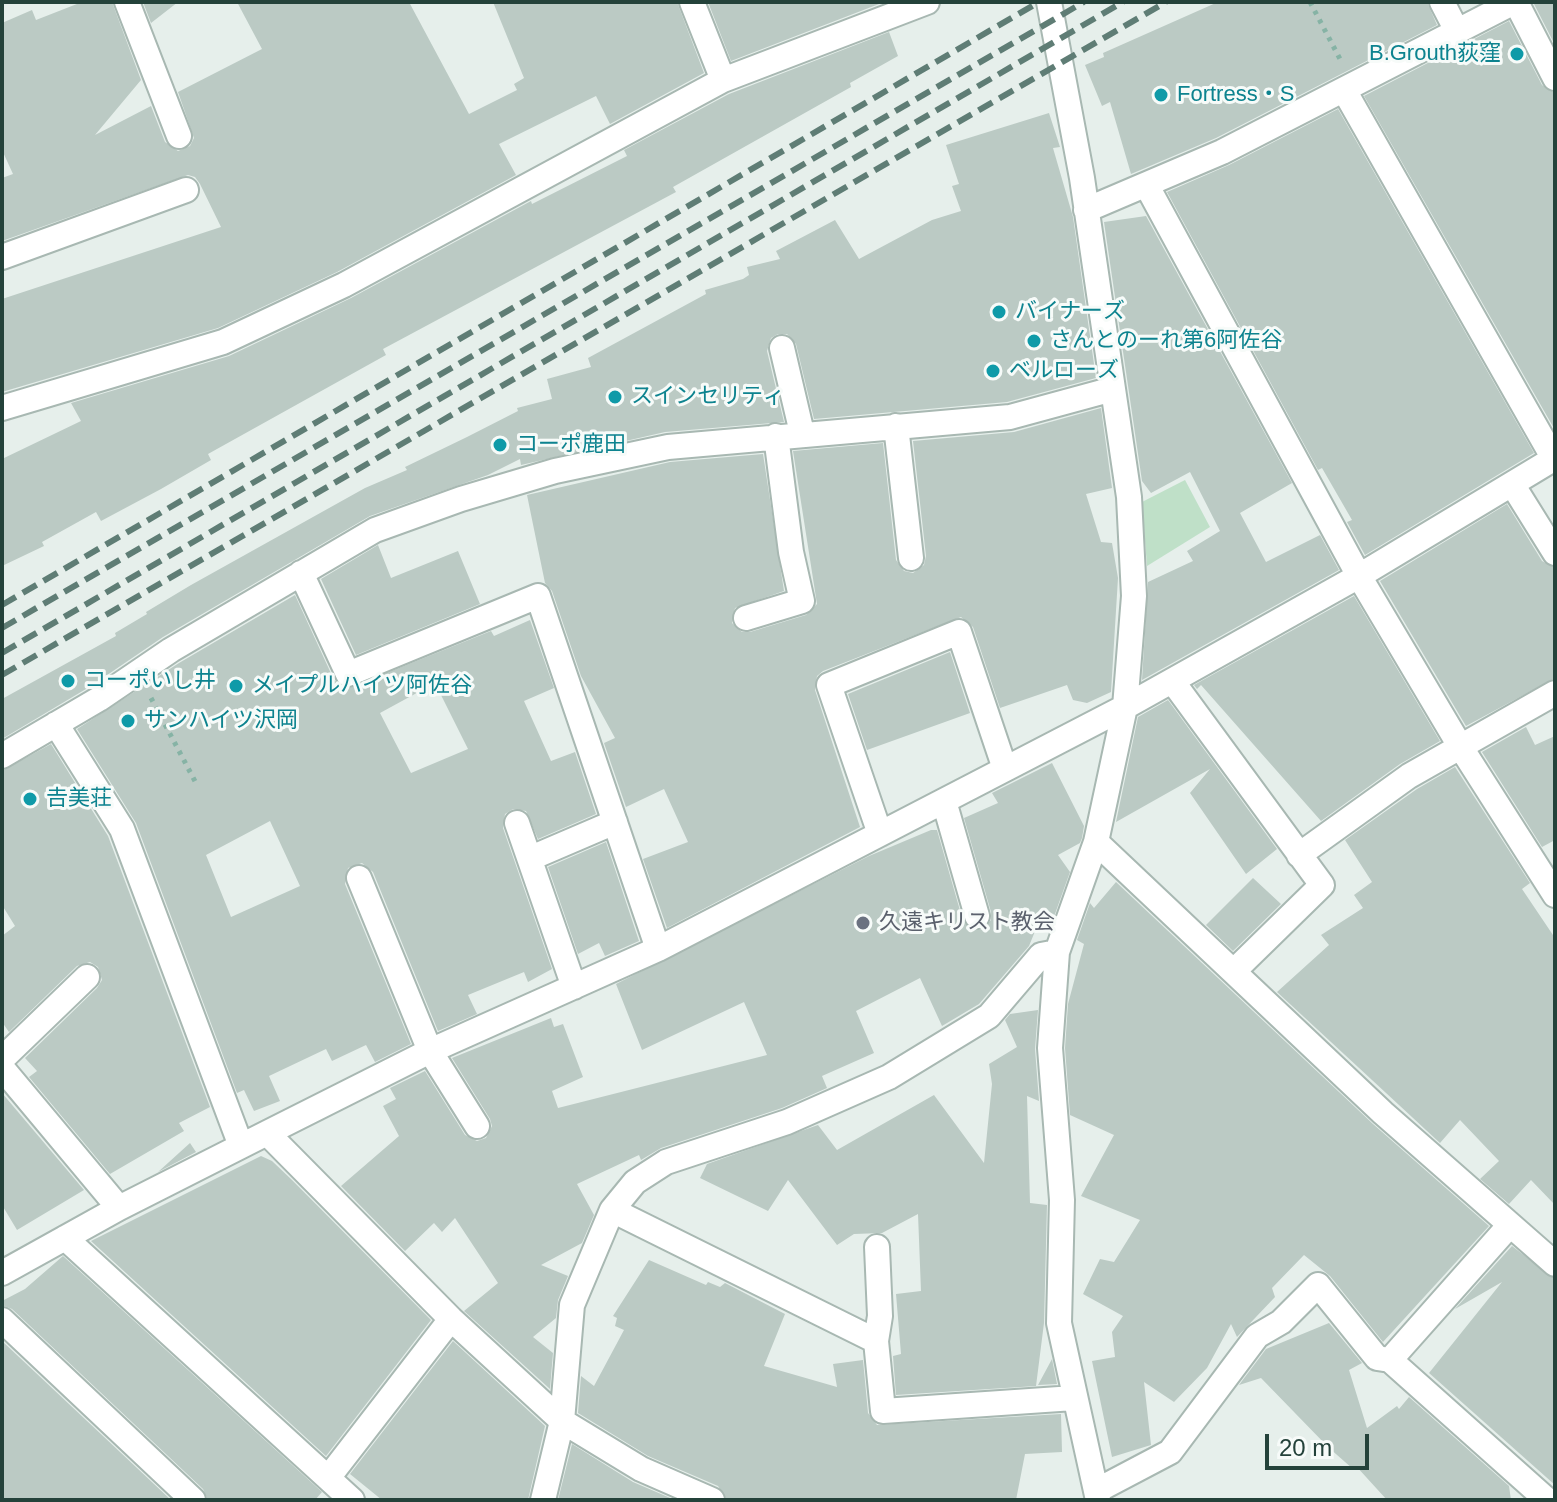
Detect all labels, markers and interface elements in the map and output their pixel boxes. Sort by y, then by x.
place label: B.Grouth荻窪 [1369,41,1501,67]
marker: B.Grouth荻窪 [1508,45,1526,63]
place label: Fortress・S [1177,82,1294,108]
marker: Fortress・S [1152,86,1170,104]
place label: バイナーズ [1015,299,1125,325]
marker: バイナーズ [990,303,1008,321]
place label: さんとのーれ第6阿佐谷 [1050,328,1282,354]
marker: さんとのーれ第6阿佐谷 [1025,332,1043,350]
place label: ベルローズ [1009,358,1119,384]
marker: ベルローズ [984,362,1002,380]
place label: スインセリティ [631,384,785,410]
marker: スインセリティ [606,388,624,406]
place label: コーポ鹿田 [516,432,626,458]
marker: コーポ鹿田 [491,436,509,454]
place label: コーポいし井 [84,668,216,694]
marker: コーポいし井 [59,672,77,690]
place label: メイプルハイツ阿佐谷 [252,673,472,699]
marker: メイプルハイツ阿佐谷 [227,677,245,695]
place label: サンハイツ沢岡 [144,708,298,734]
marker: サンハイツ沢岡 [119,712,137,730]
place label: 𠮷美荘 [46,786,112,812]
marker: 𠮷美荘 [21,790,39,808]
place label: 久遠キリスト教会 [879,910,1055,936]
marker: 久遠キリスト教会 [854,914,872,932]
scale bar [1269,1418,1373,1468]
text: 20 m [1279,1434,1332,1461]

